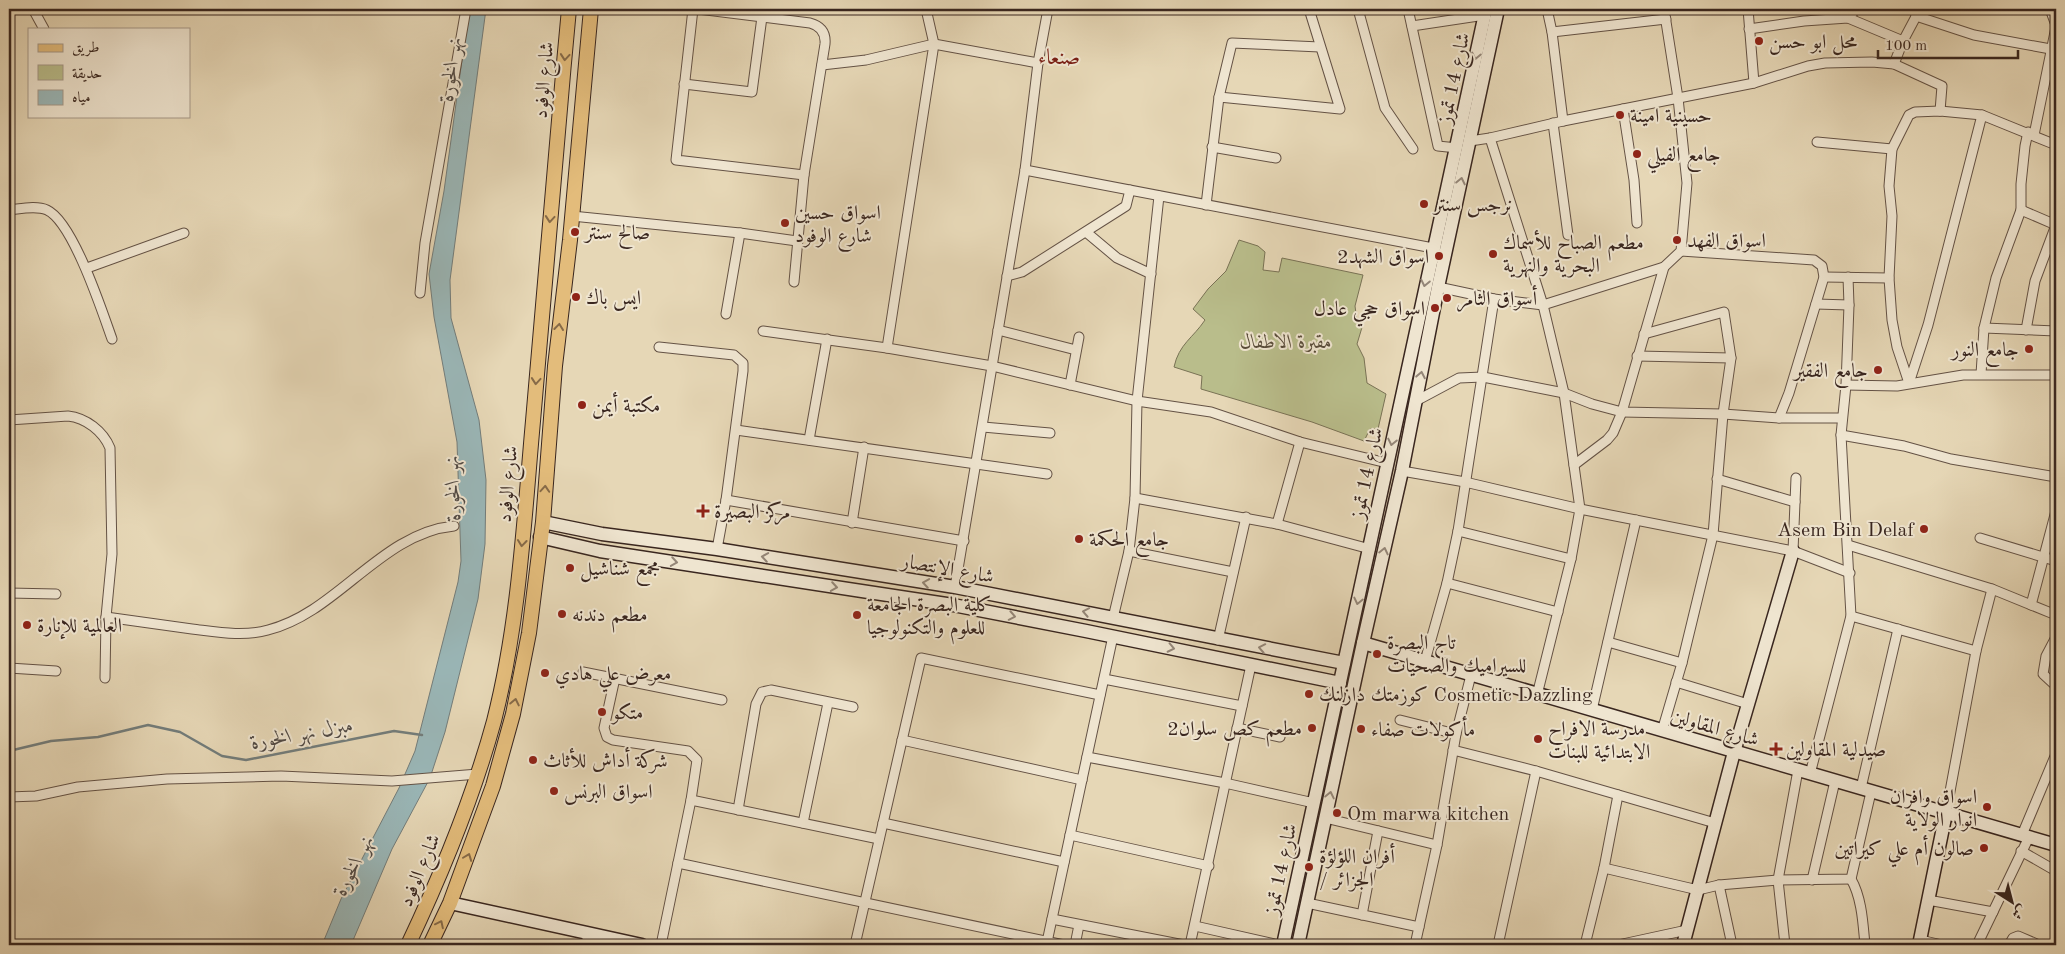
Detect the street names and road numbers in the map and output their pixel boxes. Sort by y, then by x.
street label: شارع 14 تموز [1435,31,1480,129]
street label: شارع الوفود [532,41,564,120]
street label: شارع 14 تموز [1348,426,1393,524]
street label: شارع الوفود [496,445,528,524]
street label: شارع الإنتصار [897,552,995,594]
street label: شارع المقاولين [1666,707,1761,757]
street label: شارع 14 تموز [1262,822,1307,920]
street label: شارع الوفود [397,831,451,912]

